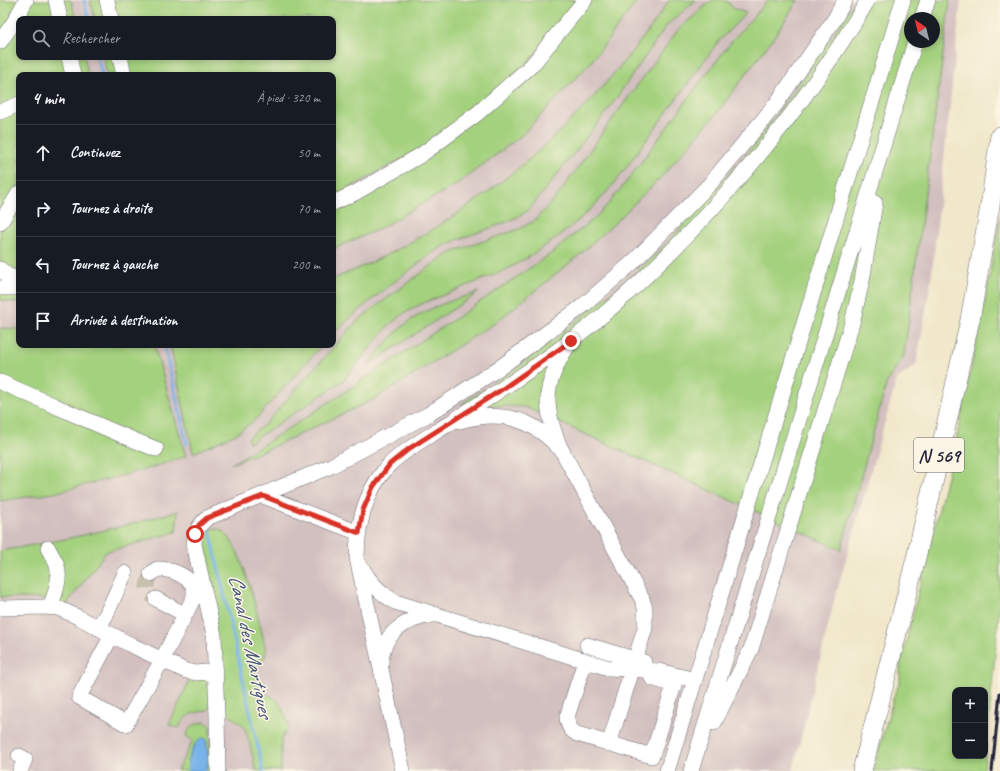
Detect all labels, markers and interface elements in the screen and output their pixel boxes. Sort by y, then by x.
north arrow [904,12,940,48]
search box [16,16,336,60]
icon: search [30,27,52,49]
text: Rechercher [62,29,120,48]
text: 4 min [32,88,65,109]
text: À pied · 320 m [257,90,320,106]
icon: ahead [32,142,54,164]
text: Continuez [70,143,120,162]
text: 50 m [298,145,320,161]
icon: right [32,198,54,220]
text: Tournez à droite [70,199,152,218]
text: 70 m [298,201,320,217]
icon: left [32,254,54,276]
text: Tournez à gauche [70,255,157,274]
text: 200 m [292,257,320,273]
icon: arrive [32,310,54,332]
text: Arrivée à destination [70,311,178,330]
route end [562,332,580,350]
road number: N 569 [914,438,964,472]
route start [186,525,204,543]
water label: Canal des Martigues [223,572,280,723]
map controls [952,687,988,759]
button: + [952,687,988,723]
button: − [952,723,988,759]

